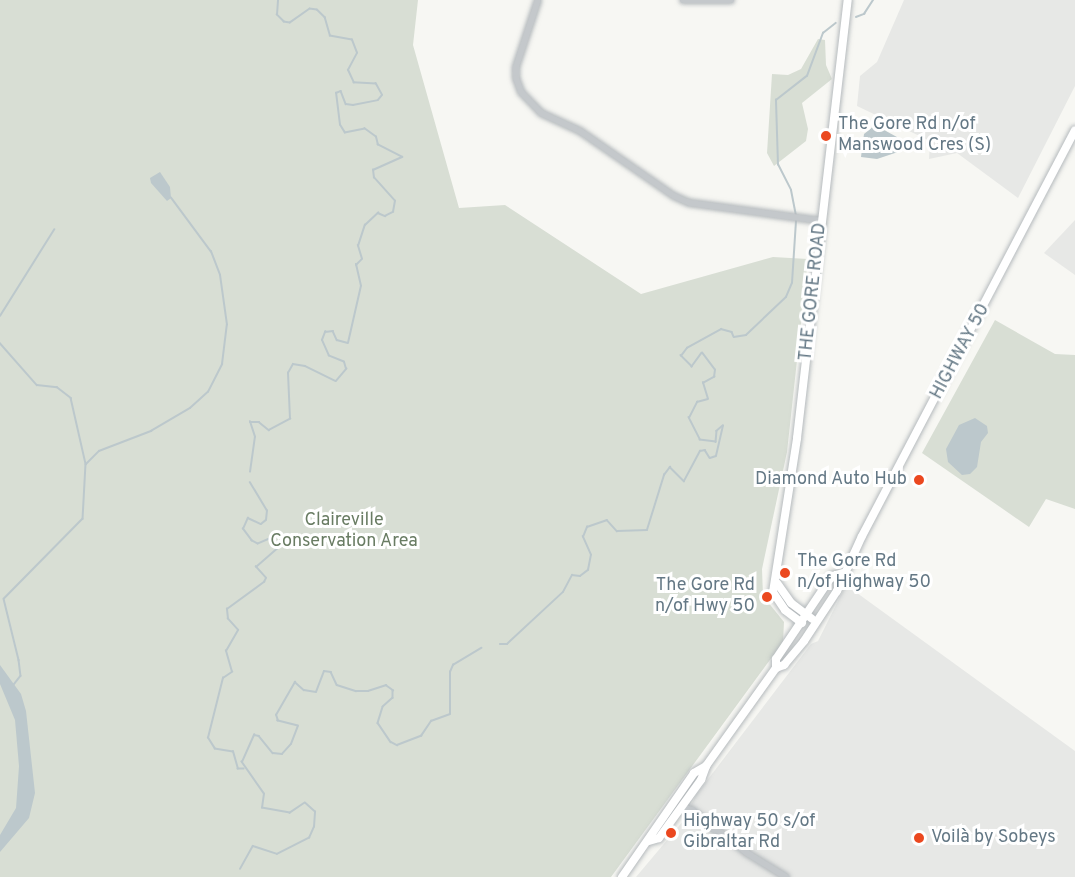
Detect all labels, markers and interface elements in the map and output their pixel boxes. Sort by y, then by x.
place label: The Gore Rd n/of Manswood Cres (S) [838,115,991,158]
marker: The Gore Rd n/of Manswood Cres (S) [819,129,833,143]
street label: THE GORE ROAD [796,222,832,362]
street label: HIGHWAY 50 [927,300,995,404]
place label: Diamond Auto Hub [754,469,907,491]
marker: Diamond Auto Hub [912,473,926,487]
park label: Claireville Conservation Area [270,511,418,554]
place label: The Gore Rd n/of Highway 50 [797,552,931,594]
marker: The Gore Rd n/of Highway 50 [778,566,792,580]
place label: The Gore Rd n/of Hwy 50 [655,576,755,618]
marker: The Gore Rd n/of Hwy 50 [760,590,774,604]
place label: Highway 50 s/of Gibraltar Rd [683,812,815,854]
marker: Highway 50 s/of Gibraltar Rd [664,826,678,840]
place label: Voilà by Sobeys [931,827,1056,849]
marker: Voilà by Sobeys [912,831,926,845]

